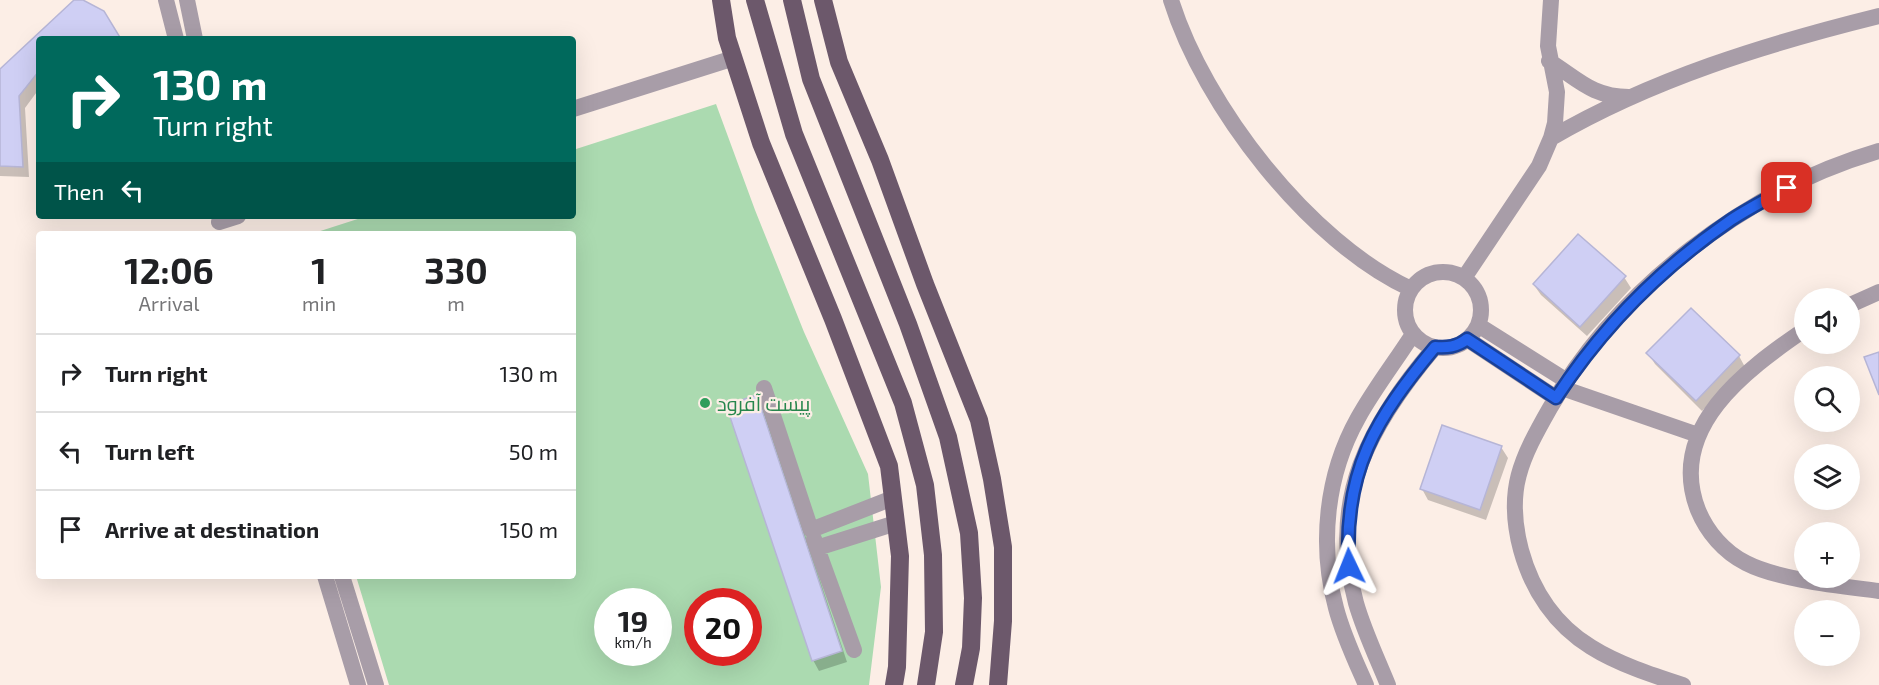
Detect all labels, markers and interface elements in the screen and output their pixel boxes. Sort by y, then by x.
text: 130 m [153,58,268,108]
icon: right [54,60,132,138]
text: Turn right [153,109,273,141]
pin [1761,162,1812,213]
icon: arrive [1770,171,1803,204]
icon: left [116,174,149,207]
text: Then [54,178,104,204]
text: 12:06 [124,248,214,291]
text: 1 [311,248,327,291]
text: 330 [424,248,488,291]
map controls [1794,288,1860,666]
button: sound [1794,288,1860,354]
text: Arrival [139,291,199,315]
text: min [302,291,336,315]
text: m [447,291,465,315]
icon: right [54,357,87,390]
text: Turn right [105,360,207,386]
text: 130 m [500,360,558,386]
button: search [1794,366,1860,432]
place label: پیست آفرود [717,391,811,417]
marker: پیست آفرود [698,396,712,410]
icon: left [54,435,87,468]
text: Turn left [105,438,194,464]
text: 50 m [509,438,558,464]
button: layers [1794,444,1860,510]
icon: arrive [54,513,87,546]
text: Arrive at destination [105,516,319,542]
text: 150 m [500,516,558,542]
button: + [1794,522,1860,588]
position arrow [1317,534,1381,598]
speed limit sign: 20 [684,588,762,666]
button: − [1794,600,1860,666]
text: 19 [618,602,648,638]
text: km/h [614,633,652,651]

